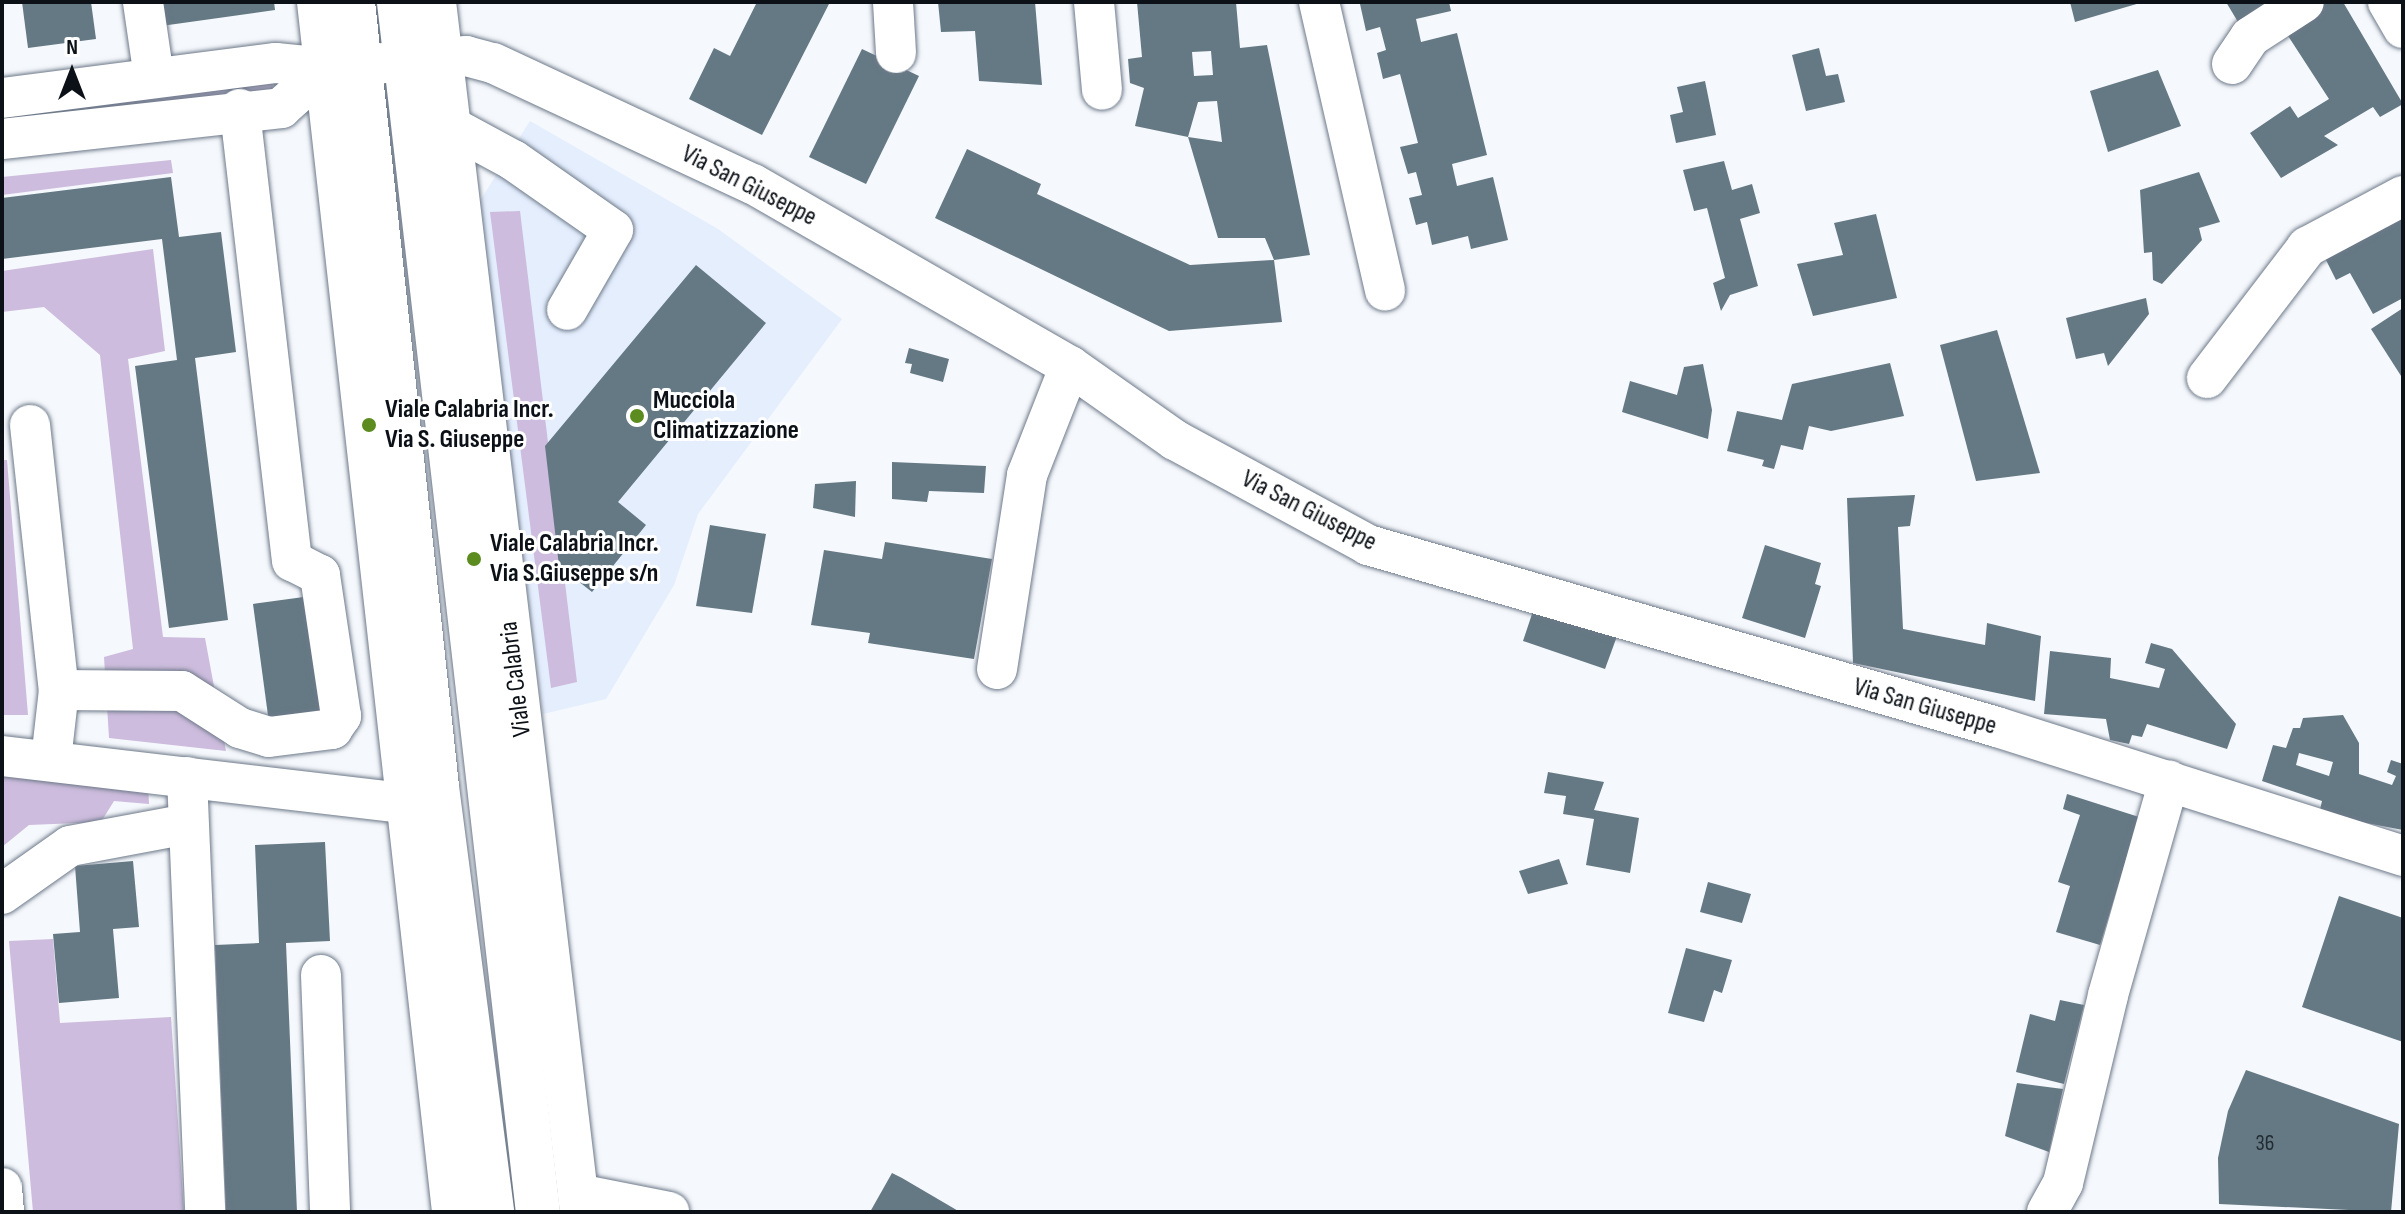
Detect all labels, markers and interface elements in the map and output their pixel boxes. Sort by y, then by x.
north arrow [32,32,112,112]
text: N [66,34,78,61]
street label: Via San Giuseppe [676,139,822,233]
place label: Mucciola Climatizzazione [653,385,799,446]
place label: Viale Calabria Incr. Via S. Giuseppe [385,394,554,456]
marker: Mucciola Climatizzazione [628,407,646,425]
marker: Viale Calabria Incr. Via S. Giuseppe [360,416,378,434]
street label: Via San Giuseppe [1236,464,1382,558]
place label: Viale Calabria Incr. Via S.Giuseppe s/n [490,528,659,590]
marker: Viale Calabria Incr. Via S.Giuseppe s/n [465,550,483,568]
street label: Viale Calabria [493,619,539,739]
street label: Via San Giuseppe [1850,672,2000,742]
house number: 36 [2256,1131,2274,1157]

